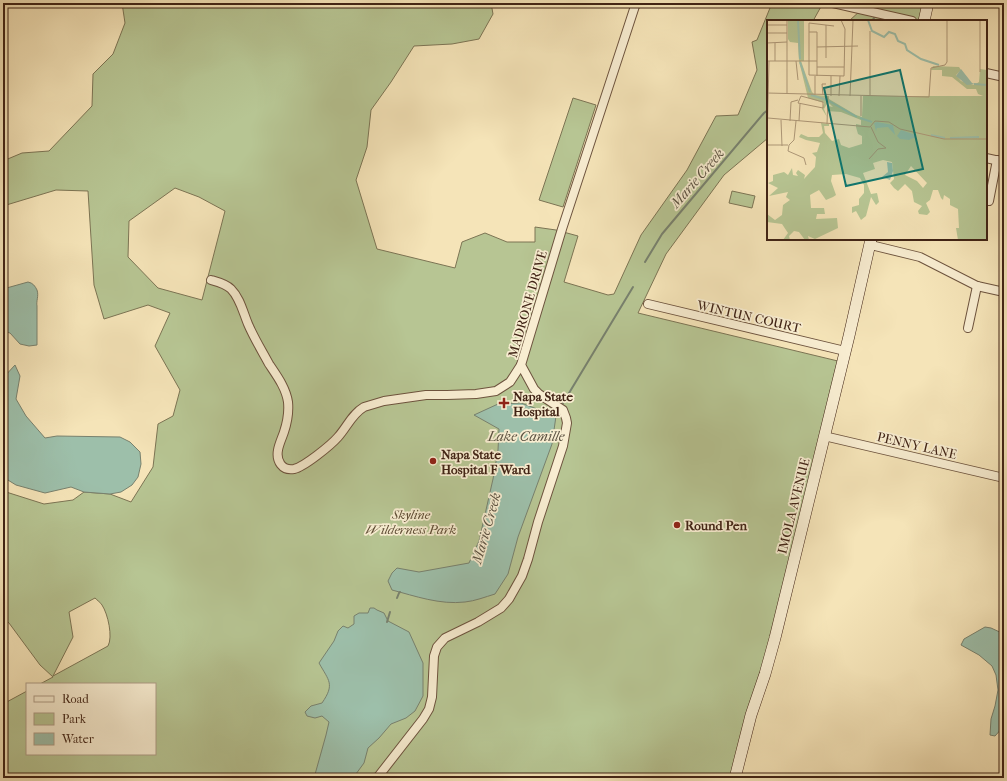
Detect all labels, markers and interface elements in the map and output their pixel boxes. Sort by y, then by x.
inset map [767,20,987,240]
water label: Marie Creek [666,145,728,212]
street label: MADRONE DRIVE [505,249,550,359]
street label: WINTUN COURT [695,297,802,336]
place label: Napa State Hospital [513,389,573,420]
marker: Napa State Hospital [498,397,510,409]
water label: Lake Camille [487,428,565,445]
street label: PENNY LANE [875,429,958,462]
place label: Napa State Hospital F Ward [441,447,531,478]
marker: Napa State Hospital F Ward [428,456,438,466]
street label: IMOLA AVENUE [774,457,813,556]
water label: Marie Creek [468,491,505,567]
park label: Skyline Wilderness Park [366,507,457,537]
place label: Round Pen [685,518,747,533]
marker: Round Pen [672,520,682,530]
legend [26,683,156,755]
text: Road [62,692,89,706]
text: Park [62,712,87,726]
text: Water [61,732,95,746]

